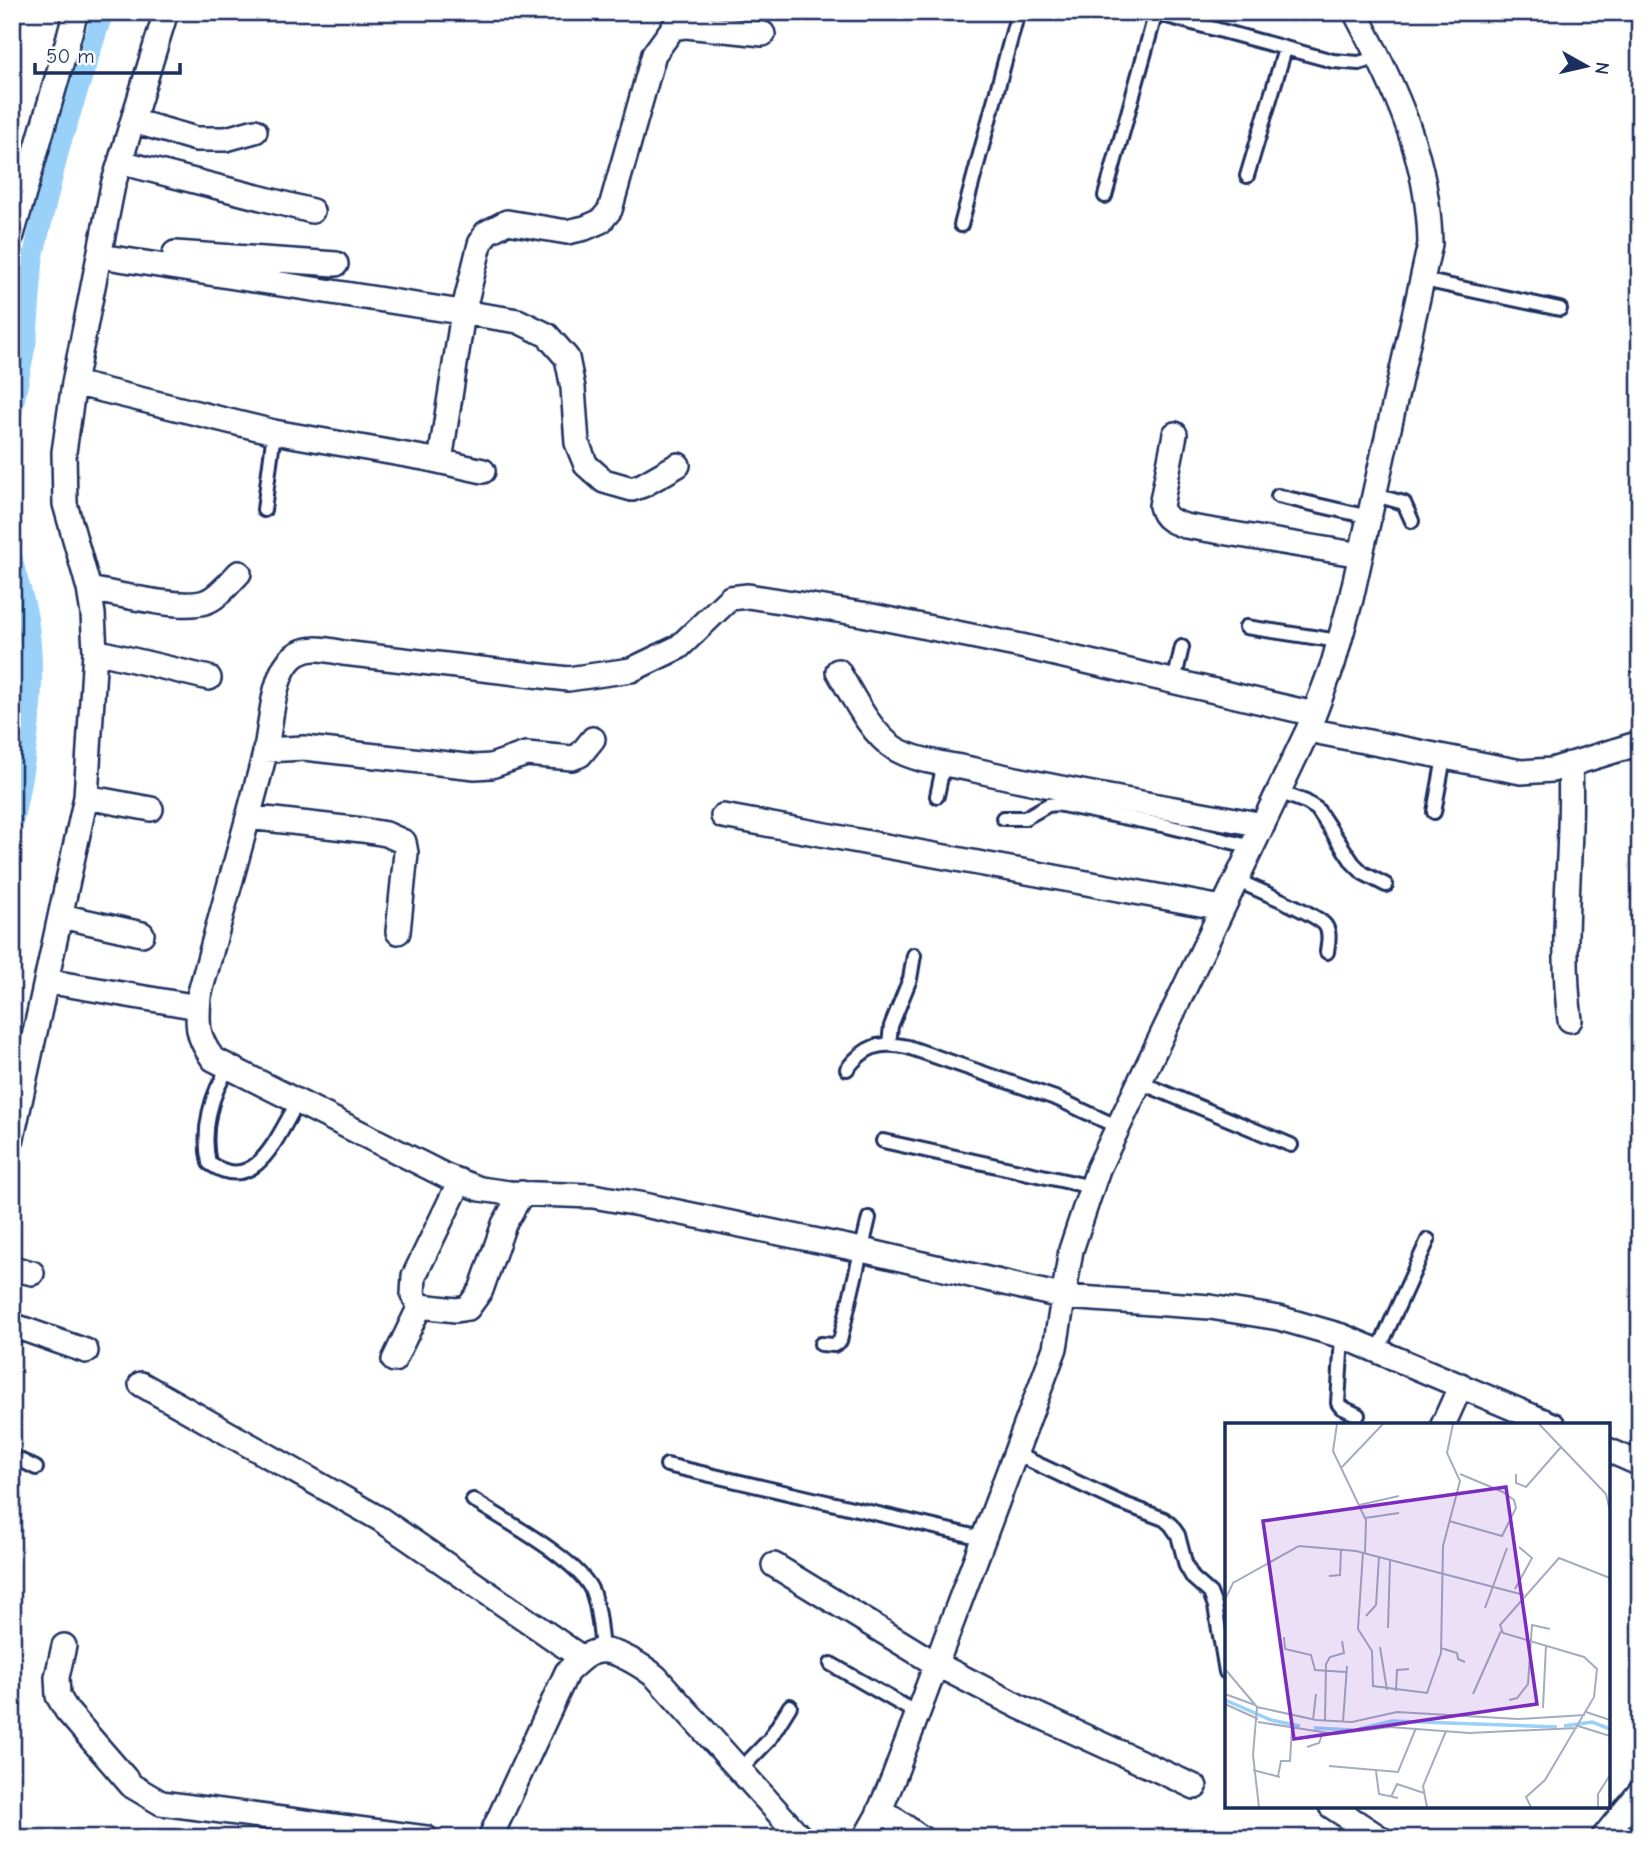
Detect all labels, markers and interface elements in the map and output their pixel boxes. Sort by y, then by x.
scale bar [35,32,180,76]
north arrow [1550,32,1620,102]
text: 50 m [46,44,95,68]
text: N [1590,61,1614,76]
inset map [1225,1423,1610,1808]

